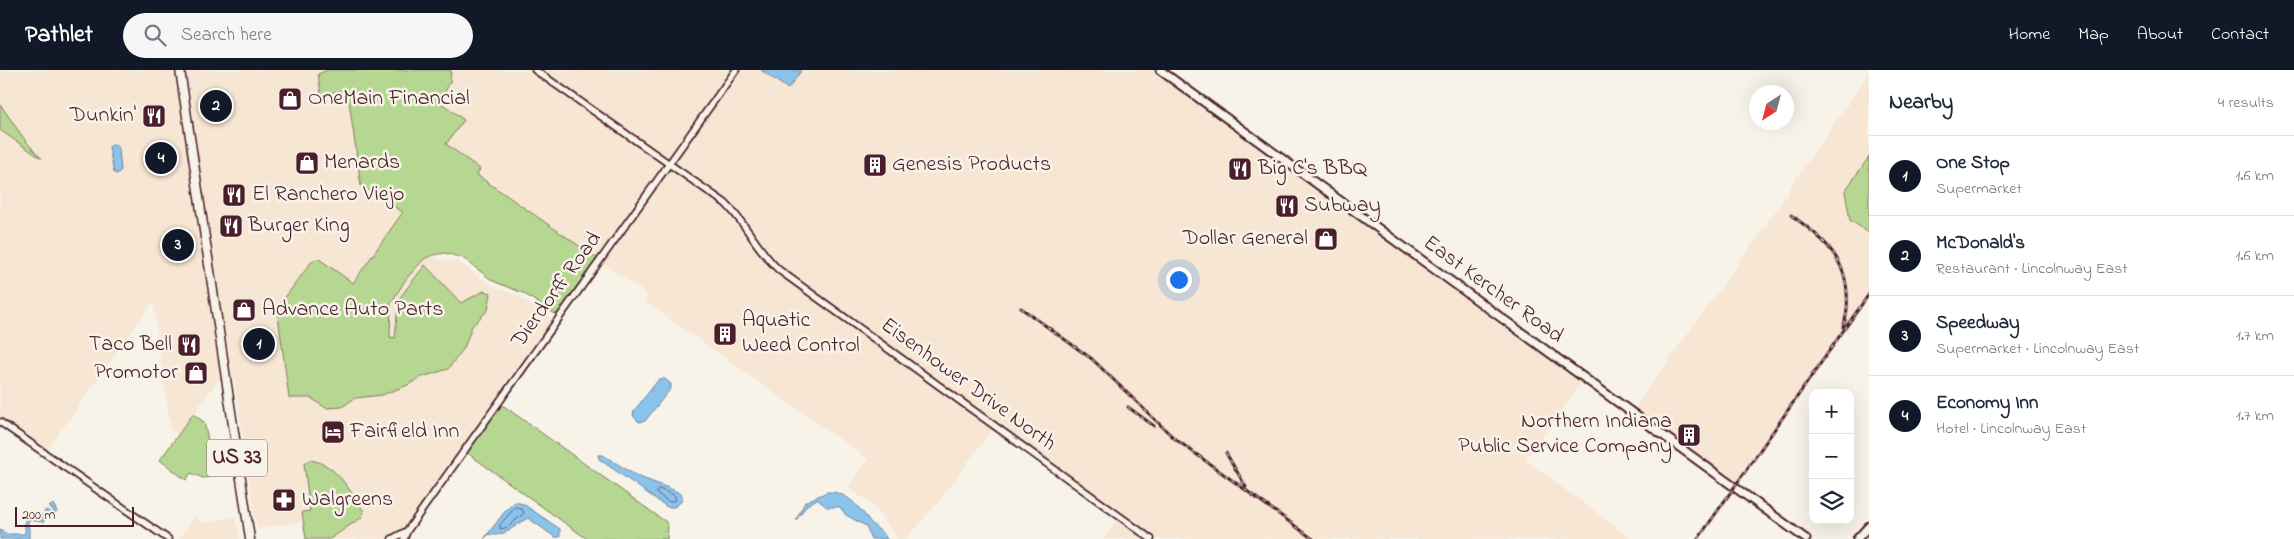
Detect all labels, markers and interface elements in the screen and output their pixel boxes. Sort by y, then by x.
search box [123,13,473,58]
text: Pathlet [25,18,93,53]
icon: search [141,21,169,49]
text: Search here [181,22,272,49]
text: Home [2009,22,2050,48]
text: Map [2078,22,2109,48]
text: About [2137,22,2183,48]
text: Contact [2211,22,2269,48]
place label: OneMain Financial [308,83,470,115]
north arrow [1749,85,1794,130]
shop icon: OneMain Financial [277,86,303,112]
pin: 2 [200,87,232,125]
text: Nearby [1889,88,1953,118]
text: 4 results [2218,91,2274,115]
place label: Dunkin' [69,100,136,132]
restaurant icon: Dunkin' [141,103,167,129]
pin: 4 [145,139,177,177]
place label: Menards [324,147,400,179]
place label: Genesis Products [892,149,1051,181]
shop icon: Menards [294,150,320,176]
text: One Stop [1936,150,2010,177]
building icon: Genesis Products [862,152,888,178]
place label: Big C's BBQ [1257,153,1368,186]
restaurant icon: Big C's BBQ [1227,156,1253,182]
text: 1 [1902,164,1908,188]
text: 1.6 km [2235,164,2274,188]
text: Supermarket [1936,177,2022,201]
place label: El Ranchero Viejo [252,179,404,211]
restaurant icon: El Ranchero Viejo [221,182,247,208]
place label: Subway [1304,190,1381,223]
restaurant icon: Subway [1274,193,1300,219]
place label: Burger King [247,210,350,243]
restaurant icon: Burger King [218,213,244,239]
place label: Dollar General [1182,223,1308,255]
street label: Dierdorff Road [503,225,610,355]
pin: 3 [162,226,194,264]
shop icon: Dollar General [1313,226,1339,252]
street label: East Kercher Road [1416,228,1570,352]
text: McDonald's [1936,230,2025,257]
text: 2 [1901,244,1909,268]
text: 1.6 km [2235,244,2274,268]
text: Restaurant · Lincolnway East [1936,257,2128,281]
your location [1166,267,1192,293]
place label: Advance Auto Parts [262,294,443,326]
shop icon: Advance Auto Parts [231,297,257,323]
place label: Aquatic Weed Control [742,305,860,362]
street label: Eisenhower Drive North [874,310,1062,460]
text: Speedway [1936,310,2020,337]
building icon: Aquatic Weed Control [712,321,738,347]
text: 3 [1902,324,1908,348]
text: 1.7 km [2236,324,2274,348]
pin: 1 [243,325,275,363]
place label: Taco Bell [89,329,172,361]
restaurant icon: Taco Bell [176,332,202,358]
text: Supermarket · Lincolnway East [1936,337,2139,361]
place label: Promotor [94,357,178,389]
shop icon: Promotor [183,360,209,386]
map controls [1809,389,1854,524]
button: + [1809,389,1854,434]
text: Economy Inn [1936,390,2038,417]
text: 4 [1902,404,1908,428]
text: 1.7 km [2236,404,2274,428]
place label: Northern Indiana Public Service Company [1458,406,1672,464]
place label: Fairfield Inn [349,416,459,448]
text: Hotel · Lincolnway East [1936,417,2086,441]
hotel icon: Fairfield Inn [320,419,346,445]
building icon: Northern Indiana Public Service Company [1676,422,1702,448]
button: − [1809,434,1854,479]
road number: US 33 [207,439,267,476]
button: layers [1809,479,1854,524]
place label: Walgreens [302,484,393,517]
pharmacy icon: Walgreens [271,487,297,513]
scale bar [15,504,134,527]
text: 200 m [22,505,55,526]

